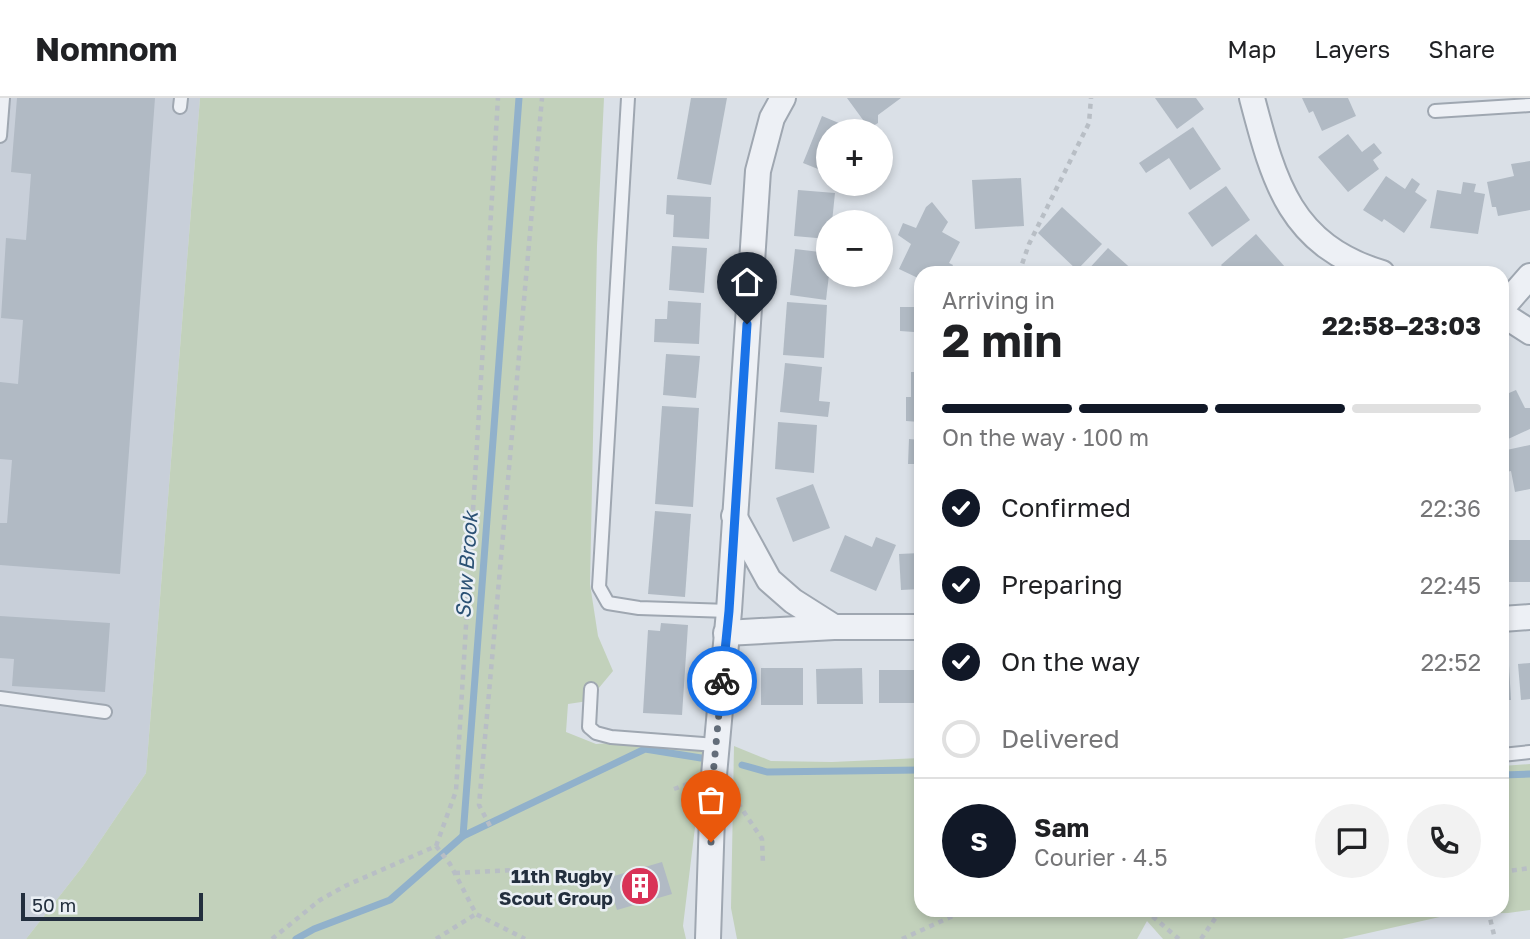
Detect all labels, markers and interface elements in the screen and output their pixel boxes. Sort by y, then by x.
text: Nomnom [35,29,177,68]
text: Map [1227,34,1276,63]
text: Layers [1314,34,1390,63]
text: Share [1428,34,1495,63]
map controls [816,119,893,287]
button: + [816,119,893,196]
button: − [816,210,893,287]
pin [717,252,777,324]
icon: home [728,263,766,301]
text: Arriving in [942,286,1055,314]
text: 22:58–23:03 [1322,310,1481,341]
text: 2 min [942,312,1062,367]
text: On the way · 100 m [942,423,1149,451]
icon: check [942,489,980,527]
text: Confirmed [1001,492,1131,523]
text: 22:36 [1420,494,1481,522]
water label: Sow Brook [449,508,483,619]
icon: check [942,566,980,604]
text: Preparing [1001,569,1123,600]
text: 22:45 [1420,571,1481,599]
icon: check [942,643,980,681]
courier [687,646,757,716]
text: On the way [1001,646,1140,677]
text: 22:52 [1421,648,1481,676]
icon: bike [703,662,741,700]
text: Delivered [1001,723,1120,754]
pin [681,770,741,842]
icon: bag [692,781,730,819]
button: chat [1315,804,1389,878]
button: phone [1407,804,1481,878]
text: Sam [1034,812,1089,843]
text: S [970,826,988,857]
text: Courier · 4.5 [1034,843,1167,871]
place label: 11th Rugby Scout Group [499,864,614,909]
building icon: 11th Rugby Scout Group [619,865,661,907]
scale bar [21,890,203,922]
text: 50 m [32,893,76,916]

